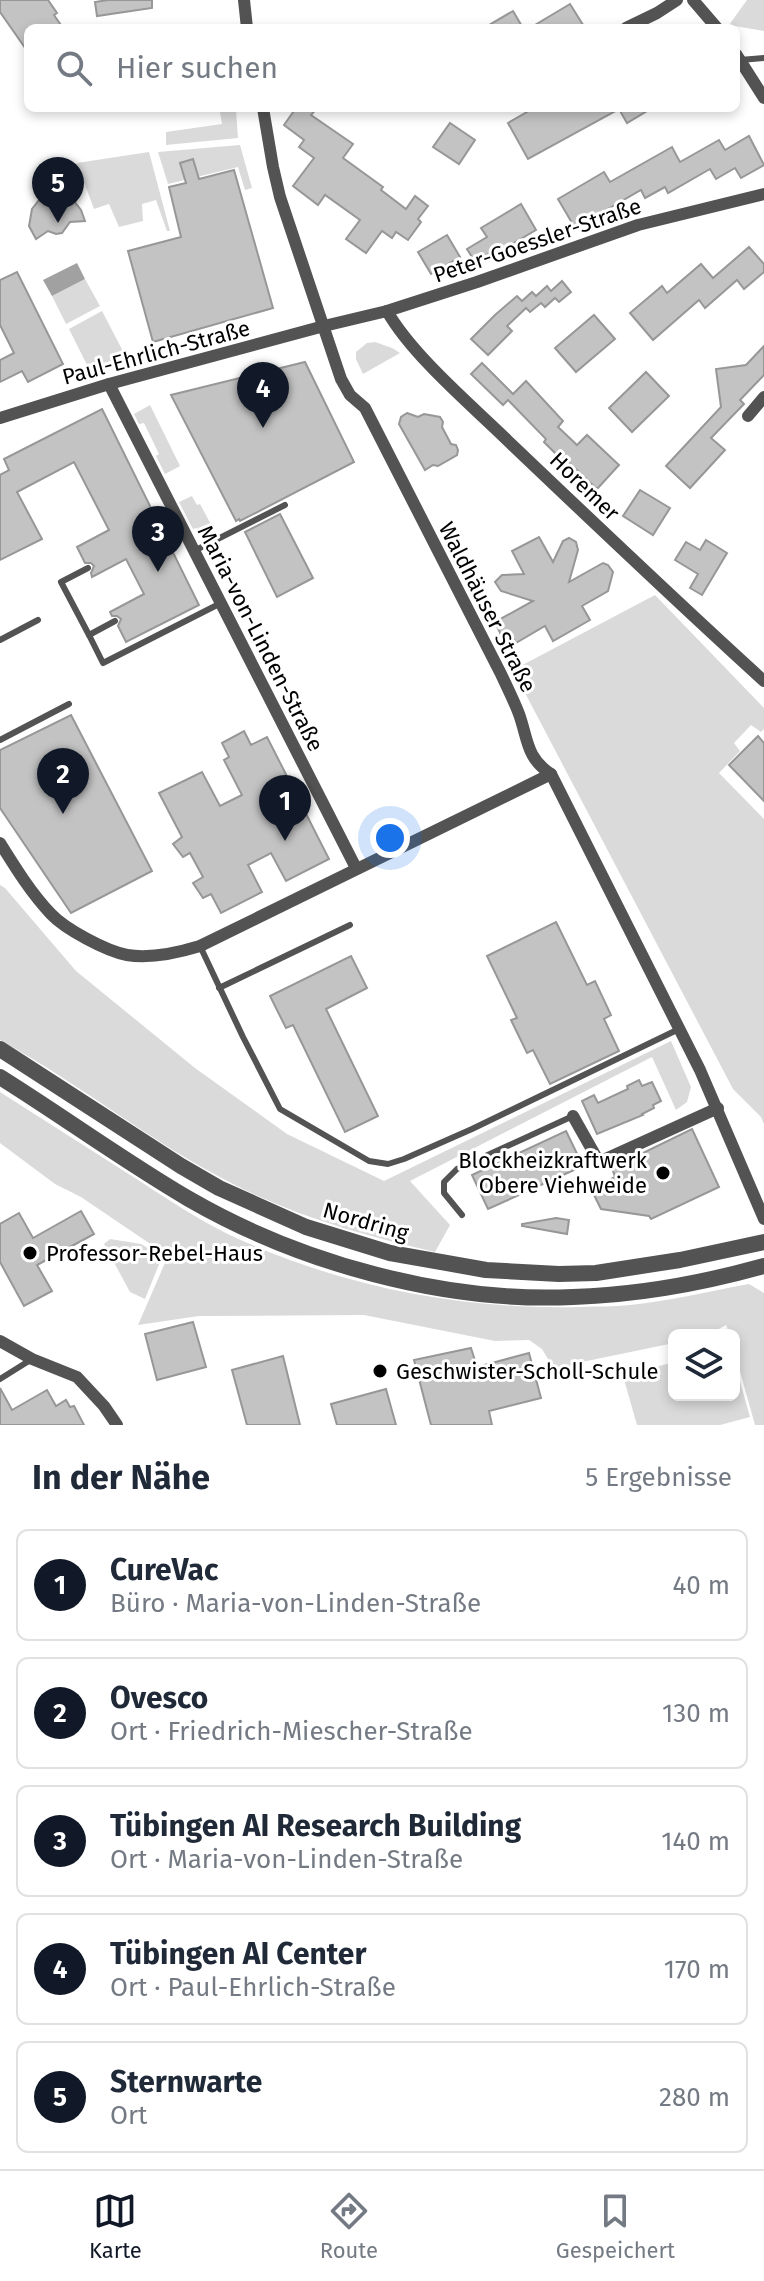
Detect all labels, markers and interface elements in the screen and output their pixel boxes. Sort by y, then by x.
search box [24,24,740,112]
icon: search [52,46,96,90]
text: Hier suchen [116,50,278,86]
pin: 5 [32,157,84,223]
street label: Peter-Goessler-Straße [430,192,645,289]
street label: Paul-Ehrlich-Straße [59,314,253,391]
pin: 4 [237,362,289,428]
street label: Horemer [544,446,626,527]
pin: 3 [132,506,184,572]
street label: Waldhäuser Straße [433,517,542,697]
street label: Maria-von-Linden-Straße [192,521,329,756]
pin: 2 [37,748,89,814]
pin: 1 [259,775,311,841]
your location [370,818,410,858]
place label: Blockheizkraftwerk Obere Viehweide [458,1147,648,1199]
marker: Blockheizkraftwerk Obere Viehweide [654,1164,672,1182]
street label: Nordring [320,1196,412,1247]
place label: Professor-Rebel-Haus [46,1240,263,1267]
marker: Professor-Rebel-Haus [21,1244,39,1262]
map controls [668,1329,740,1401]
button: layers [668,1329,740,1401]
place label: Geschwister-Scholl-Schule [396,1358,659,1385]
marker: Geschwister-Scholl-Schule [371,1362,389,1380]
text: In der Nähe [32,1457,210,1498]
text: 5 Ergebnisse [585,1462,732,1493]
text: CureVac [110,1552,218,1588]
text: 1 [54,1570,66,1601]
text: 40 m [672,1570,730,1601]
text: Büro · Maria-von-Linden-Straße [110,1588,481,1619]
text: Ovesco [110,1680,208,1716]
text: 2 [53,1698,67,1729]
text: 130 m [662,1698,730,1729]
text: Ort · Friedrich-Miescher-Straße [110,1716,473,1747]
text: Tübingen AI Research Building [110,1808,521,1844]
text: 3 [53,1826,67,1857]
text: 140 m [661,1826,730,1857]
text: Ort · Maria-von-Linden-Straße [110,1844,463,1875]
text: Tübingen AI Center [110,1936,366,1972]
text: 4 [53,1954,67,1985]
text: 170 m [664,1954,730,1985]
text: Ort · Paul-Ehrlich-Straße [110,1972,396,2003]
text: Sternwarte [110,2064,262,2100]
text: 5 [53,2082,67,2113]
text: 280 m [659,2082,730,2113]
text: Ort [110,2100,147,2131]
tab: Karte [89,2189,142,2264]
tab: Route [320,2189,378,2264]
tab: Gespeichert [556,2189,675,2264]

